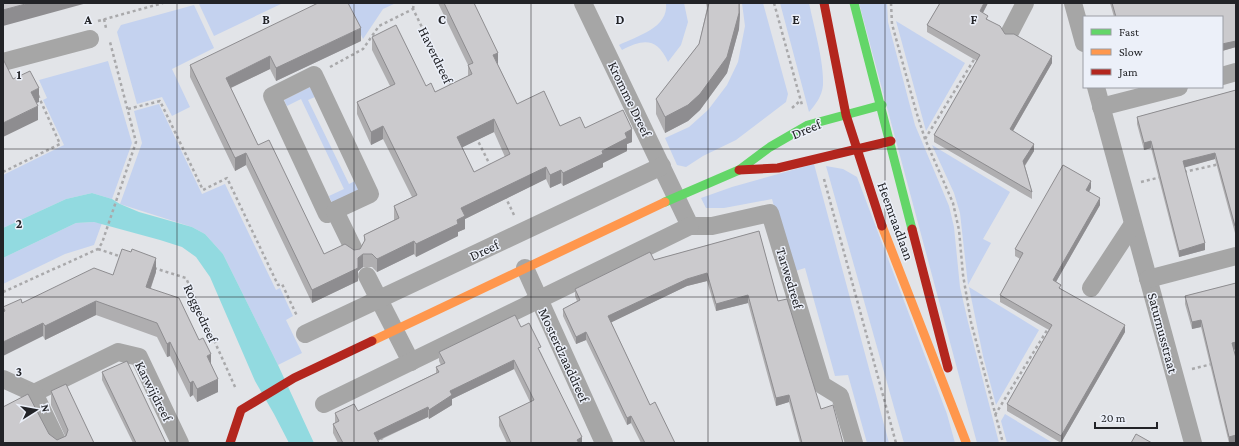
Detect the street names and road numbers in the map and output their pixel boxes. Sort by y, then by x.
street label: Haverdreef [415,24,457,87]
street label: Kromme Dreef [605,59,655,140]
street label: Dreef [789,115,824,142]
street label: Heemraadlaan [874,180,918,263]
street label: Dreef [467,236,502,264]
street label: Tarwedreef [773,245,807,311]
street label: Roggedreef [181,281,222,346]
street label: Saturnusstraat [1145,291,1182,375]
street label: Mosterdzaaddreef [535,306,593,405]
street label: Karwijdreef [131,358,176,425]

